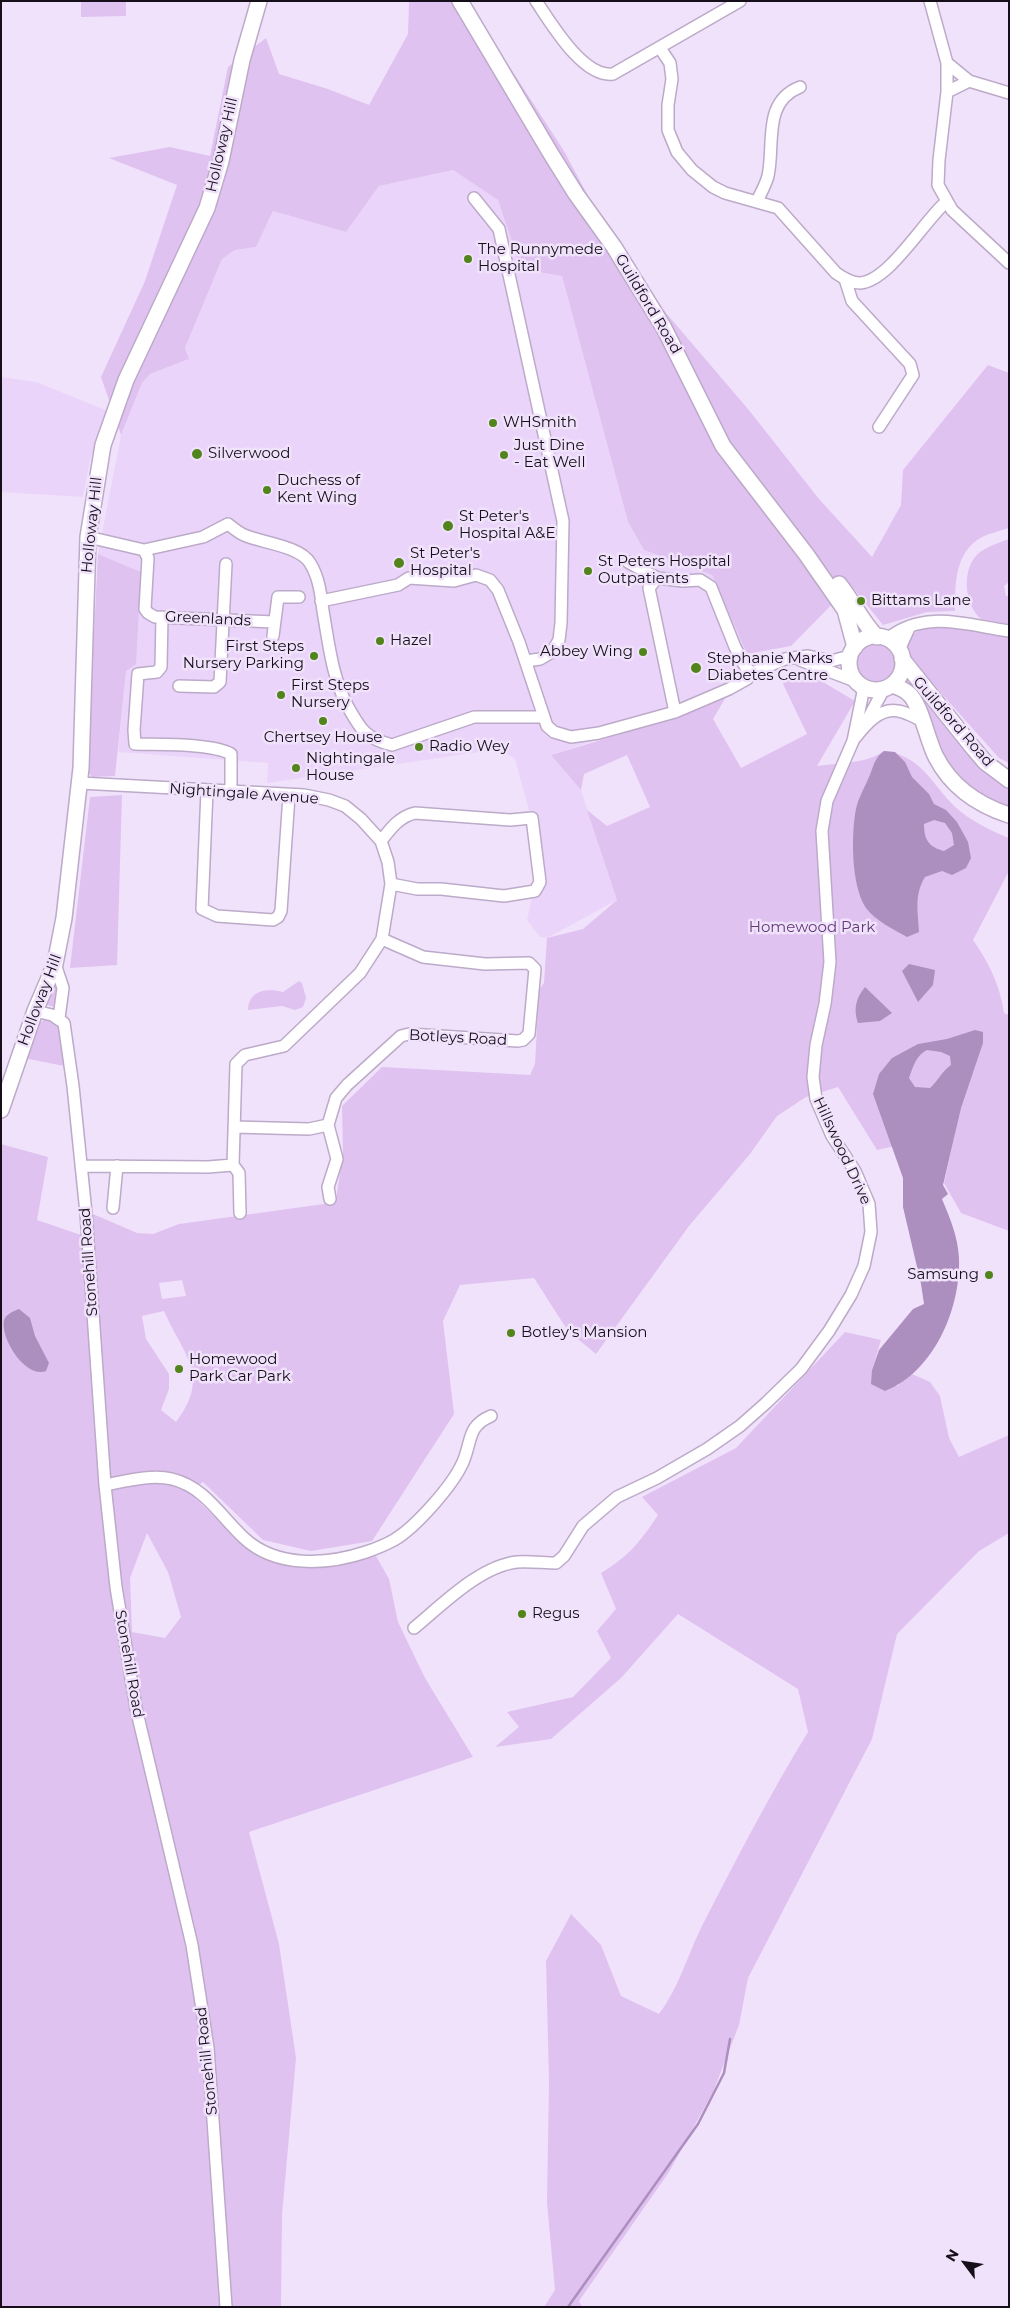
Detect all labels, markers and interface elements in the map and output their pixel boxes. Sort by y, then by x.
street label: Holloway Hill [202,96,242,194]
place label: The Runnymede Hospital [478,241,603,276]
street label: Guildford Road [611,251,685,357]
marker: The Runnymede Hospital [462,253,474,265]
place label: WHSmith [503,414,577,432]
marker: WHSmith [487,417,499,429]
place label: Just Dine - Eat Well [514,437,585,472]
place label: Silverwood [208,445,290,463]
marker: Silverwood [190,447,204,461]
marker: Just Dine - Eat Well [498,449,510,461]
place label: Duchess of Kent Wing [277,472,360,507]
street label: Holloway Hill [78,476,106,574]
marker: Duchess of Kent Wing [261,484,273,496]
place label: St Peter's Hospital A&E [459,508,555,543]
marker: St Peter's Hospital A&E [441,519,455,533]
place label: St Peter's Hospital [410,545,480,580]
place label: St Peters Hospital Outpatients [598,553,731,588]
marker: St Peter's Hospital [392,556,406,570]
marker: St Peters Hospital Outpatients [582,565,594,577]
place label: Bittams Lane [871,592,971,610]
marker: Bittams Lane [855,595,867,607]
street label: Greenlands [164,608,252,630]
place label: Hazel [390,632,432,650]
marker: Hazel [374,635,386,647]
place label: First Steps Nursery Parking [183,638,304,673]
place label: Abbey Wing [540,643,633,661]
marker: Abbey Wing [637,646,649,658]
marker: First Steps Nursery Parking [308,650,320,662]
place label: Stephanie Marks Diabetes Centre [707,650,833,685]
marker: Stephanie Marks Diabetes Centre [689,661,703,675]
street label: Guildford Road [909,673,997,771]
place label: First Steps Nursery [291,677,369,712]
marker: First Steps Nursery [275,689,287,701]
marker: Chertsey House [317,715,329,727]
place label: Chertsey House [264,729,382,747]
place label: Radio Wey [429,738,509,756]
marker: Radio Wey [413,741,425,753]
place label: Nightingale House [306,750,395,785]
marker: Nightingale House [290,762,302,774]
street label: Nightingale Avenue [169,780,319,808]
park label: Homewood Park [749,919,875,937]
street label: Holloway Hill [14,952,66,1048]
street label: Botleys Road [408,1026,508,1050]
street label: Hillswood Drive [809,1094,875,1208]
street label: Stonehill Road [76,1207,102,1317]
place label: Samsung [907,1266,979,1284]
marker: Samsung [983,1269,995,1281]
place label: Botley's Mansion [521,1324,647,1342]
marker: Botley's Mansion [505,1327,517,1339]
place label: Homewood Park Car Park [189,1351,291,1386]
marker: Homewood Park Car Park [173,1363,185,1375]
place label: Regus [532,1605,580,1623]
marker: Regus [516,1608,528,1620]
street label: Stonehill Road [111,1609,147,1719]
street label: Stonehill Road [192,2006,222,2116]
north arrow [940,2238,990,2288]
text: N [942,2246,963,2265]

